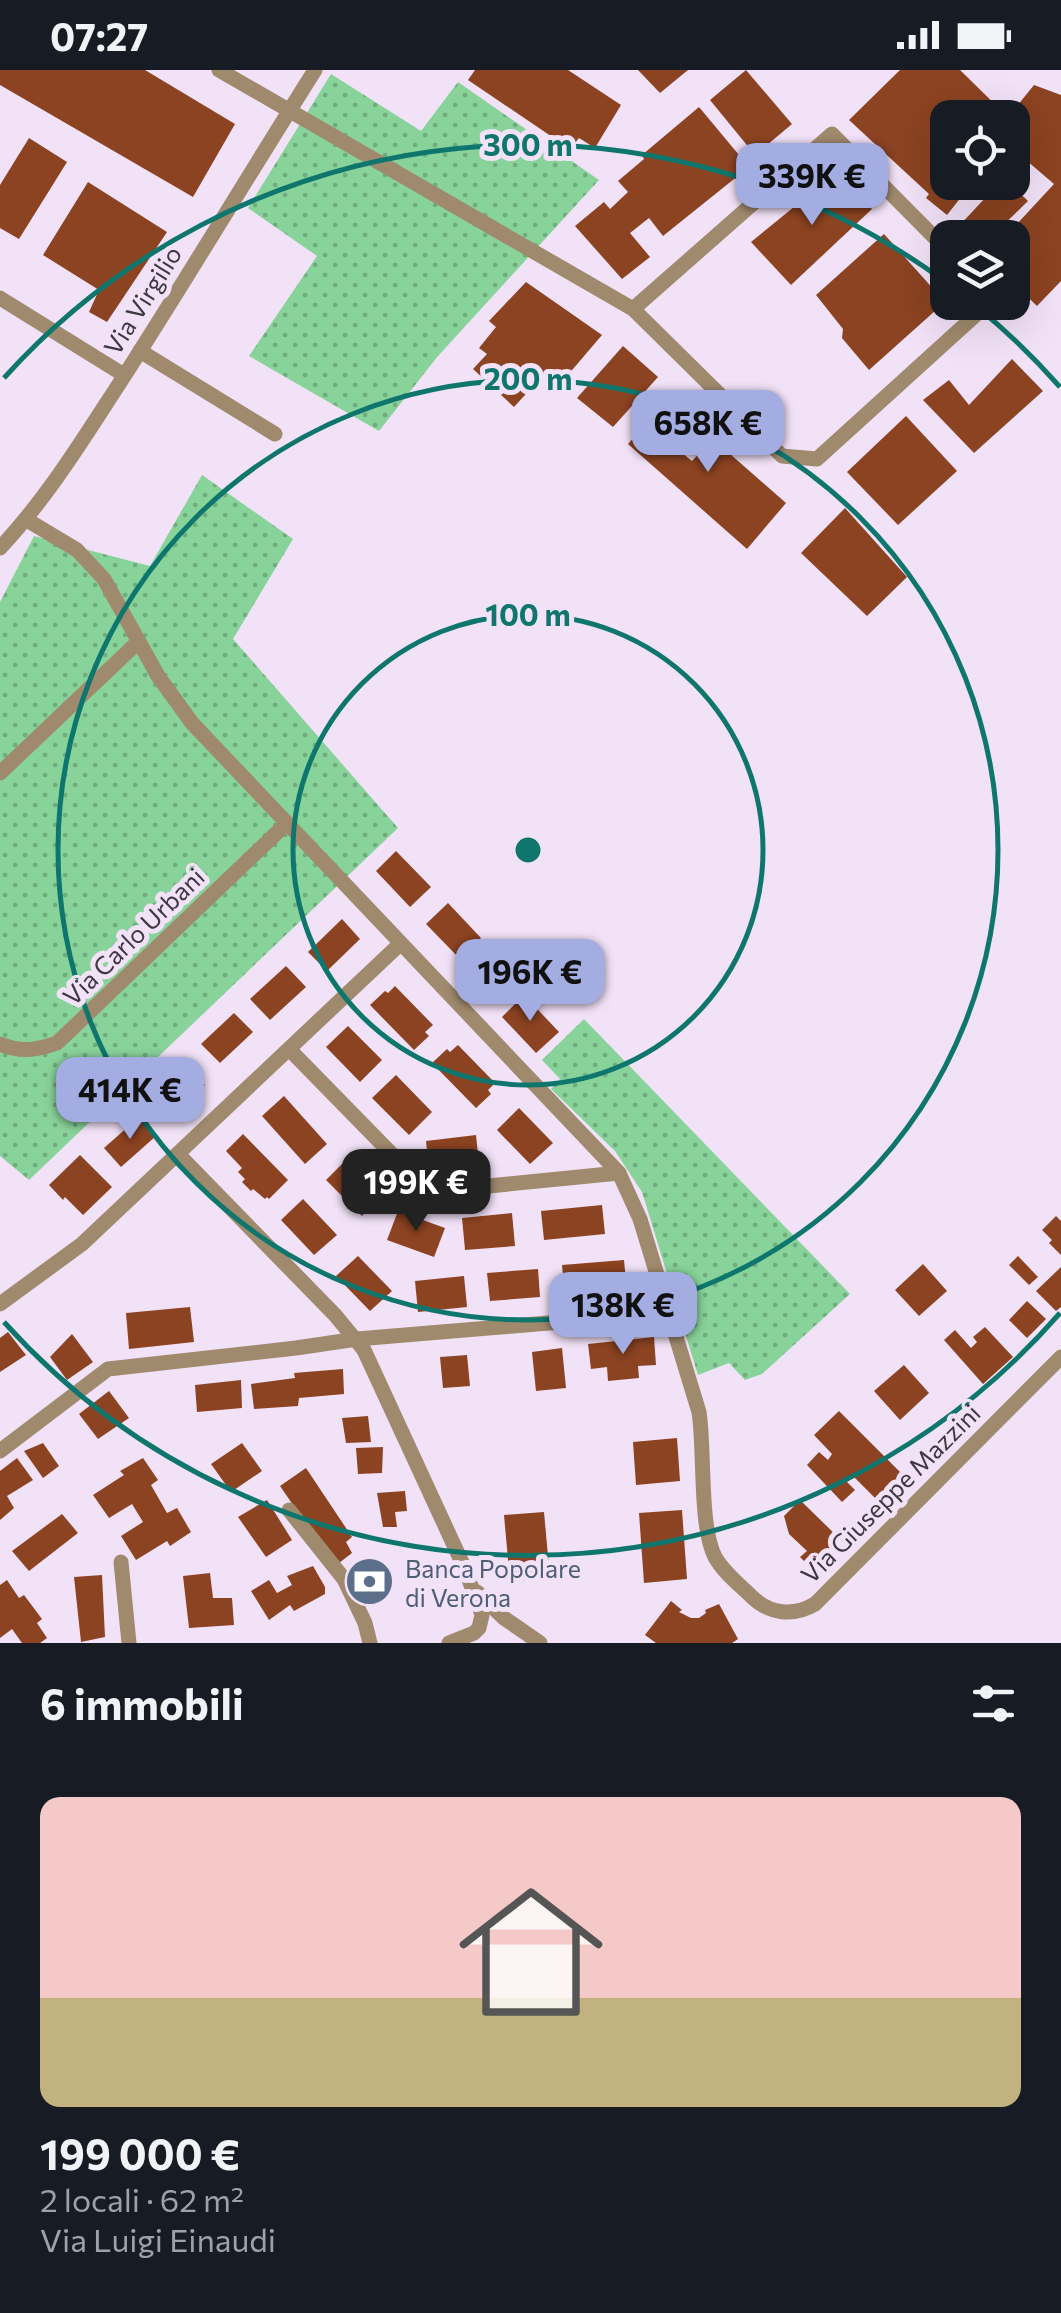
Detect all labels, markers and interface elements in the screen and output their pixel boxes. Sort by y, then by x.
text: 07:27 [50,12,148,59]
map controls [930,100,1030,320]
button: locate [930,100,1030,200]
text: 300 m [483,125,573,162]
pin: 339K € [731,143,893,228]
text: 339K € [758,155,866,195]
button: layers [930,220,1030,320]
street label: Via Virgilio [97,240,187,360]
text: 200 m [484,359,572,396]
pin: 658K € [627,390,789,475]
text: 658K € [653,402,763,442]
text: 100 m [485,595,571,632]
centre of rings [510,832,546,868]
street label: Via Carlo Urbani [56,861,210,1011]
pin: 196K € [449,939,611,1024]
text: 196K € [478,951,582,991]
pin: 414K € [49,1057,211,1142]
text: 414K € [78,1069,182,1109]
pin: 199K € [335,1149,497,1234]
text: 199K € [364,1161,468,1201]
pin: 138K € [542,1272,704,1357]
text: 138K € [571,1284,675,1324]
street label: Via Giuseppe Mazzini [794,1397,986,1589]
place label: Banca Popolare di Verona [405,1553,581,1612]
bank icon: Banca Popolare di Verona [344,1556,396,1608]
icon: filters [966,1676,1021,1731]
text: 6 immobili [40,1677,244,1729]
icon: home [441,1862,621,2042]
text: 199 000 € [40,2127,240,2179]
text: 2 locali · 62 m² [40,2179,244,2219]
text: Via Luigi Einaudi [40,2219,276,2259]

